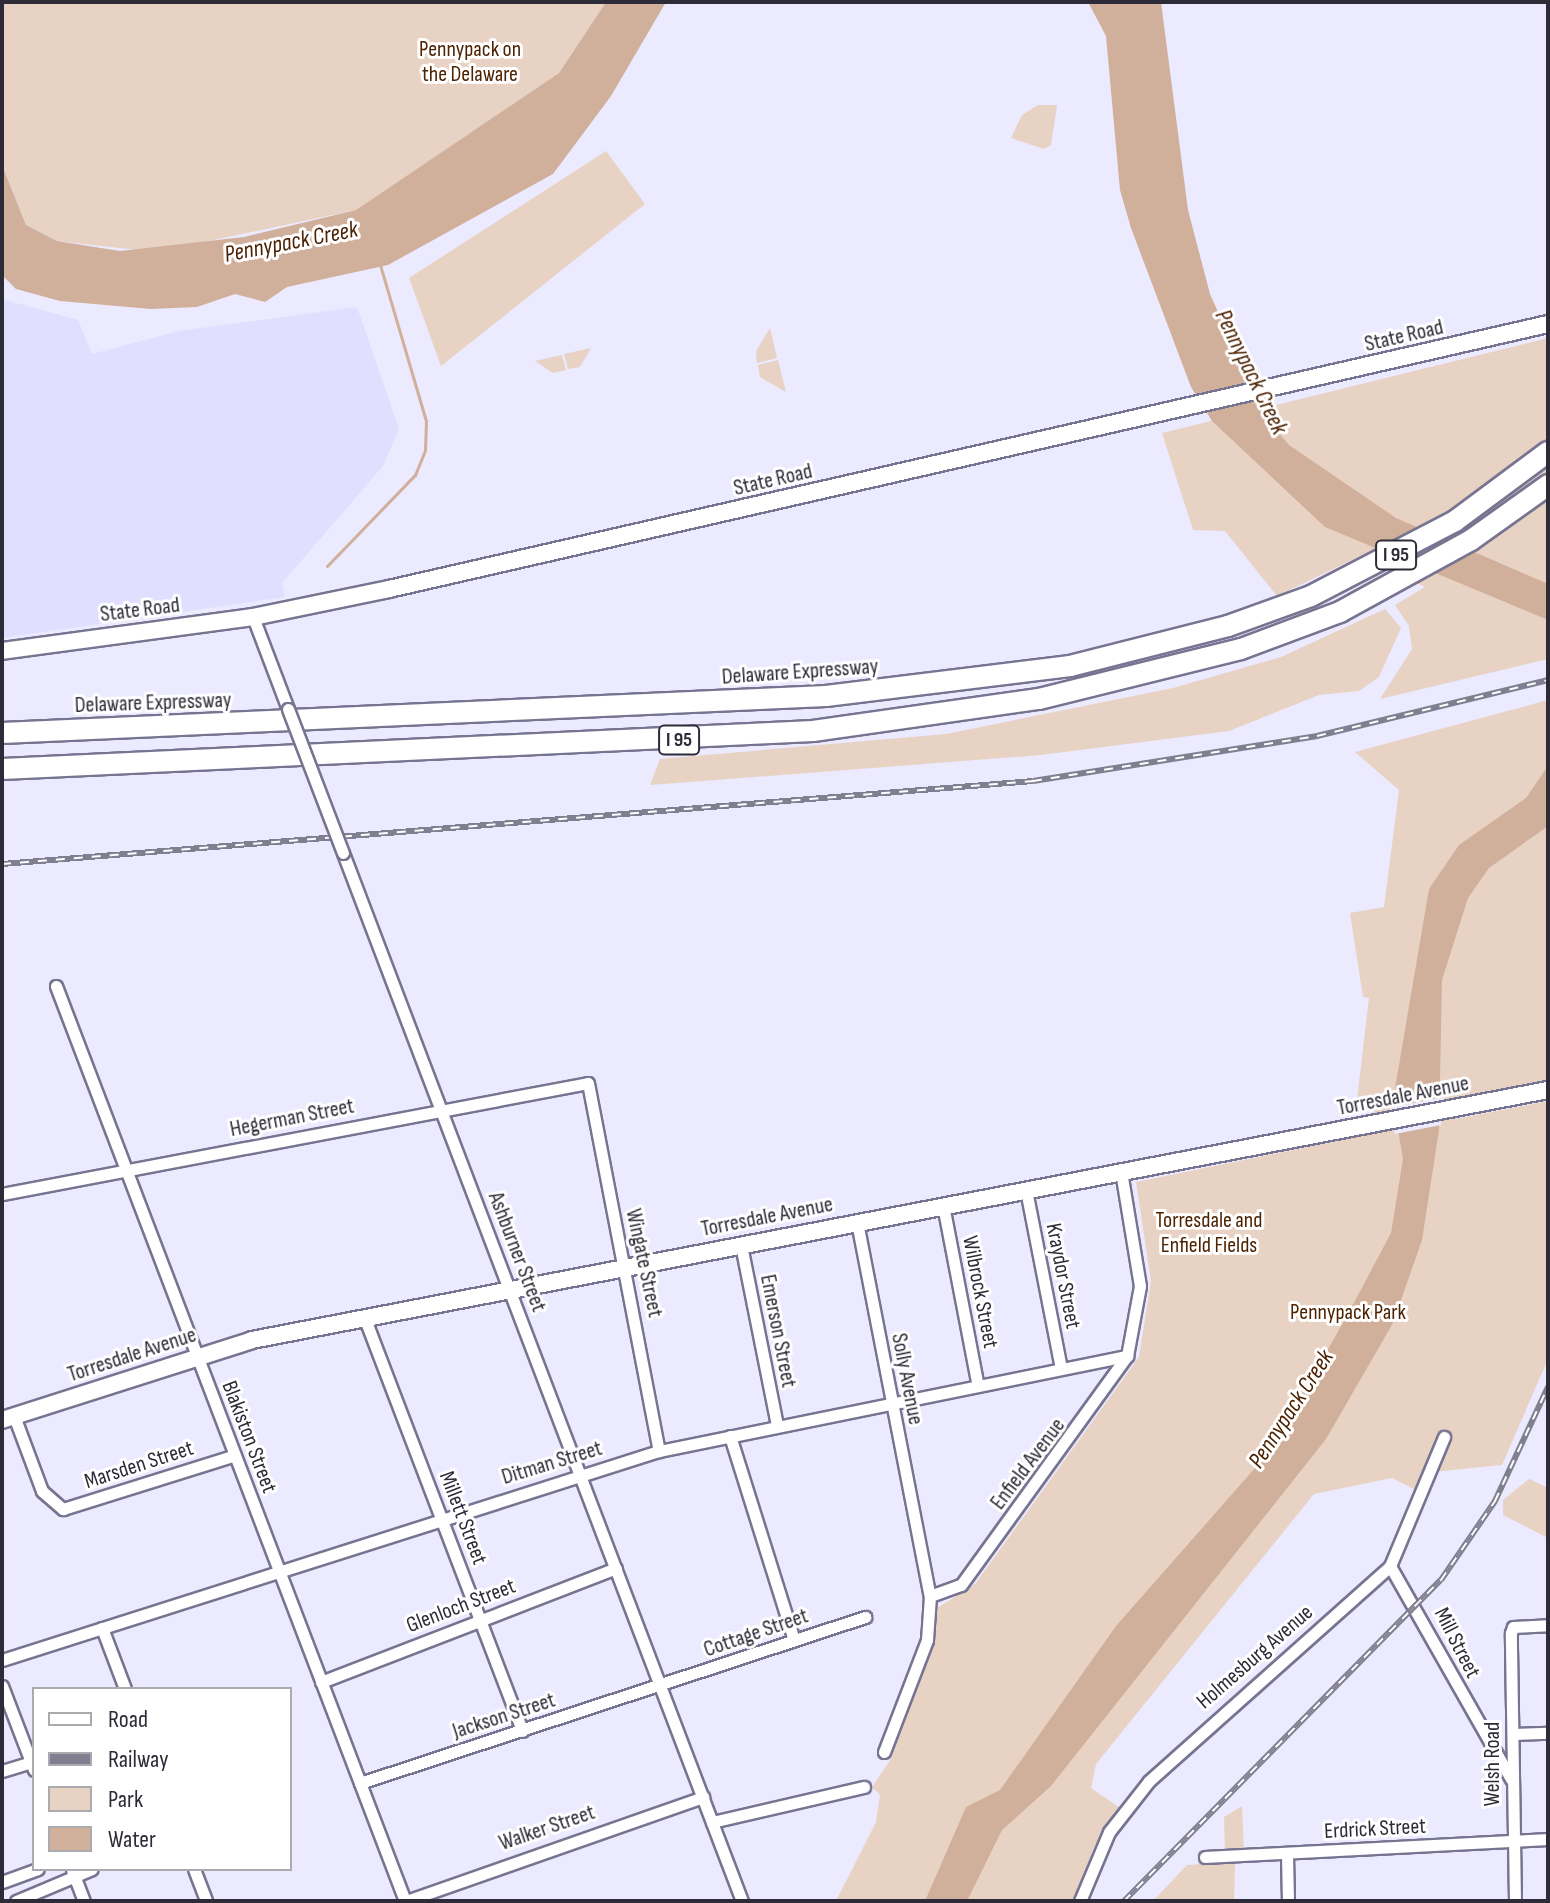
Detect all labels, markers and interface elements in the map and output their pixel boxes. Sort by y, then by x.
park label: Pennypack on the Delaware [419,36,521,88]
water label: Pennypack Creek [222,215,360,269]
water label: Pennypack Creek [1208,305,1294,439]
street label: State Road [1362,314,1446,358]
street label: State Road [731,458,815,502]
road number: I 95 [1374,539,1418,571]
street label: State Road [99,592,181,628]
street label: Delaware Expressway [721,653,879,691]
street label: Delaware Expressway [74,687,232,719]
road number: I 95 [657,724,701,756]
street label: Torresdale Avenue [1335,1070,1471,1122]
street label: Hegerman Street [228,1093,356,1143]
street label: Ashburner Street [482,1188,552,1316]
street label: Torresdale Avenue [699,1191,835,1243]
street label: Wingate Street [620,1206,668,1320]
park label: Torresdale and Enfield Fields [1156,1207,1262,1258]
street label: Kraydor Street [1040,1221,1086,1331]
street label: Wilbrock Street [956,1234,1004,1350]
street label: Emerson Street [754,1272,802,1390]
park label: Pennypack Park [1290,1300,1406,1326]
street label: Torresdale Avenue [64,1322,200,1388]
street label: Solly Avenue [885,1331,929,1427]
water label: Pennypack Creek [1242,1344,1340,1474]
street label: Blakiston Street [216,1377,282,1497]
street label: Enfield Avenue [985,1413,1071,1515]
street label: Marsden Street [81,1435,197,1495]
street label: Ditman Street [499,1435,605,1491]
street label: Millett Street [433,1468,493,1568]
street label: Glenloch Street [403,1573,519,1639]
street label: Holmesburg Avenue [1191,1599,1319,1715]
street label: Cottage Street [700,1603,812,1663]
street label: Mill Street [1428,1603,1486,1683]
legend [32,1687,292,1871]
street label: Jackson Street [449,1687,559,1745]
text: Road [108,1705,148,1734]
street label: Welsh Road [1480,1722,1506,1806]
text: Railway [108,1745,168,1774]
text: Park [108,1785,143,1814]
street label: Walker Street [496,1799,598,1857]
street label: Erdrick Street [1324,1813,1426,1845]
text: Water [108,1825,156,1854]

